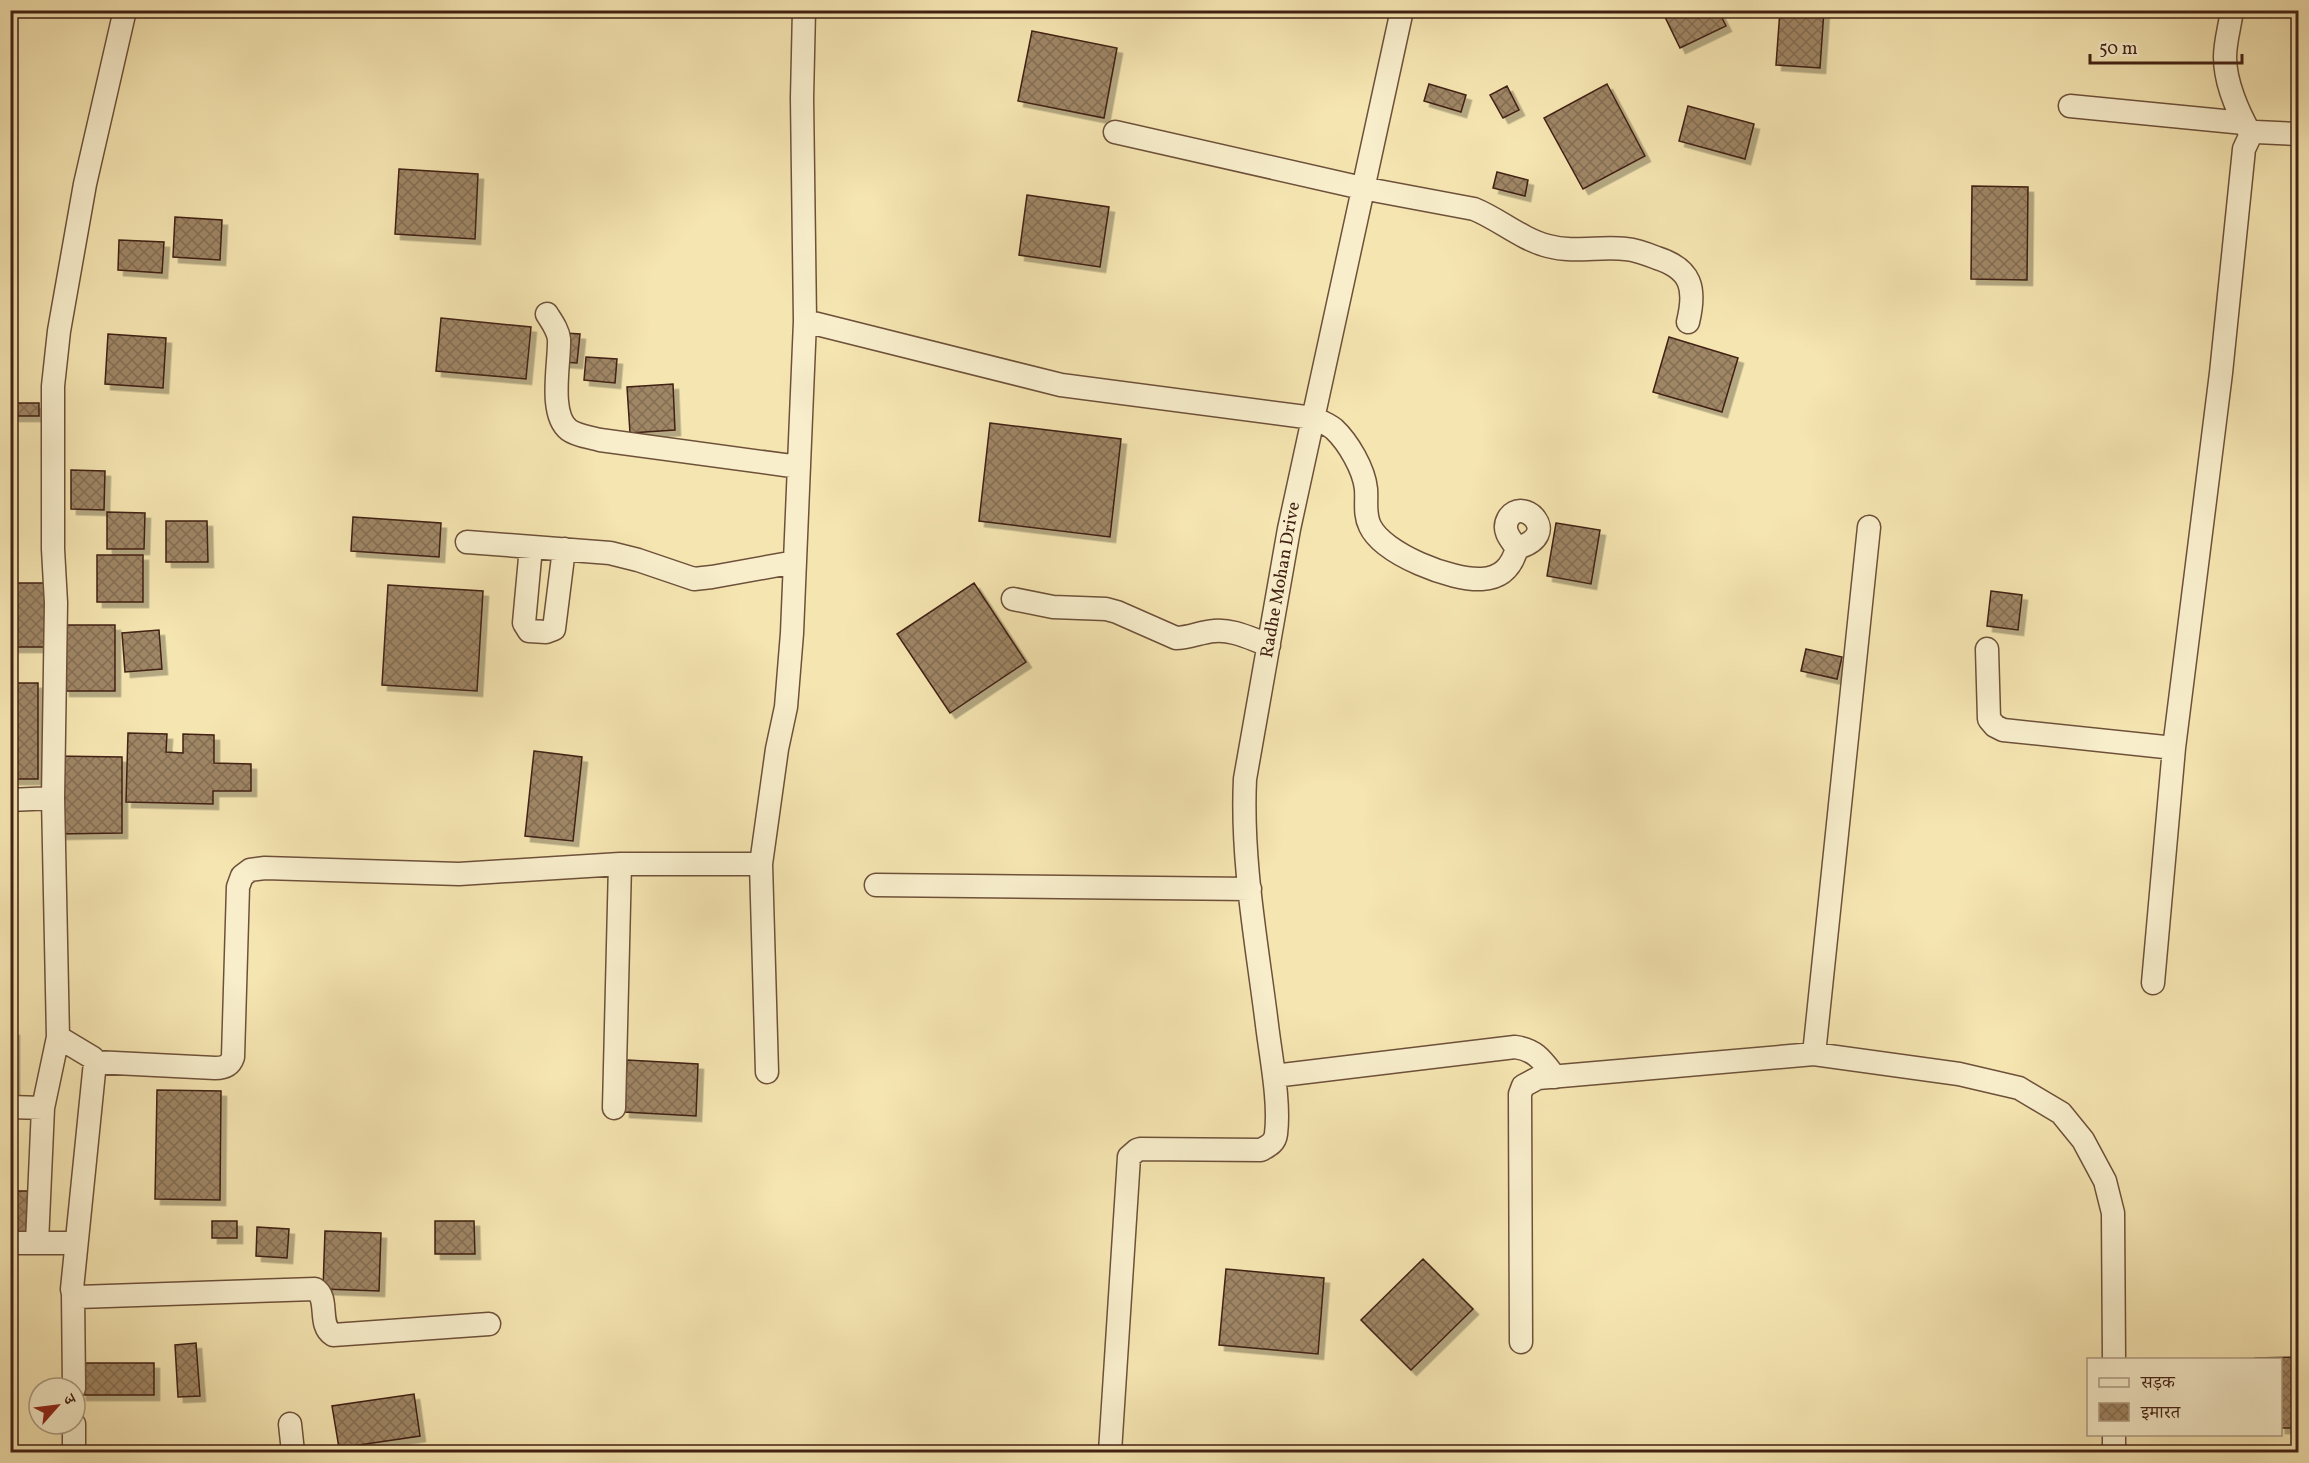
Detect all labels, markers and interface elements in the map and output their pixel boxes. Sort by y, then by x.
scale bar [2090,27,2242,65]
text: 50 m [2099,37,2138,62]
street label: Radhe Mohan Drive [1255,500,1307,660]
legend [2087,1358,2282,1436]
text: सड़क [2140,1371,2176,1396]
north arrow [27,1376,87,1436]
text: उ [56,1390,81,1410]
text: इमारत [2140,1401,2181,1426]

